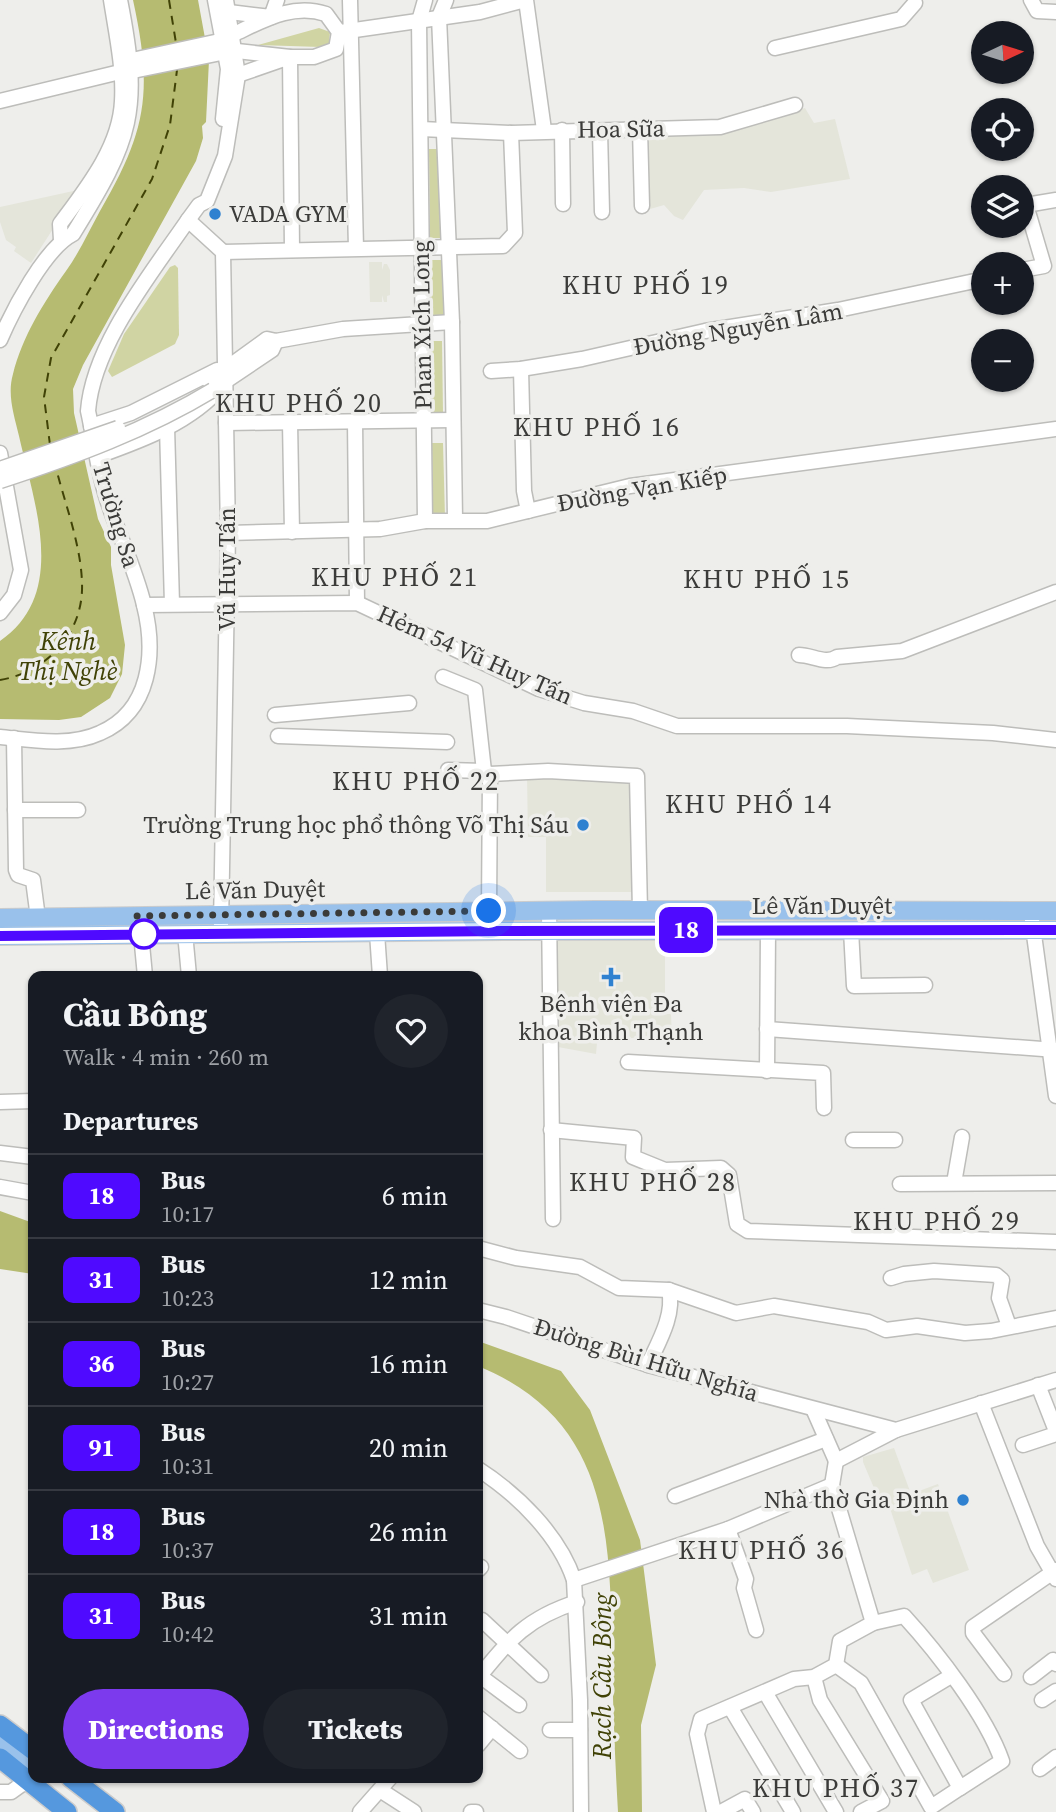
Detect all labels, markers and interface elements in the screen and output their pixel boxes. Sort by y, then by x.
north arrow [971,21,1034,84]
map controls [971,21,1034,392]
button: locate [971,98,1034,161]
street label: Hoa Sữa [577,111,666,146]
button: layers [971,175,1034,238]
place label: VADA GYM [229,197,347,230]
marker: VADA GYM [207,206,223,222]
street label: Phan Xích Long [404,240,439,410]
button: + [971,252,1034,315]
district label: KHU PHỐ 19 [562,267,730,303]
street label: Đường Nguyễn Lâm [631,294,845,363]
button: − [971,329,1034,392]
district label: KHU PHỐ 20 [215,385,383,421]
district label: KHU PHỐ 16 [513,409,681,445]
street label: Đường Vạn Kiếp [555,457,729,520]
street label: Trường Sa [85,458,148,572]
street label: Vũ Huy Tấn [210,507,243,631]
district label: KHU PHỐ 21 [311,559,479,595]
district label: KHU PHỐ 15 [683,561,851,597]
street label: Hẻm 54 Vũ Huy Tấn [372,597,578,712]
water label: Kênh Thị Nghè [19,623,118,689]
district label: KHU PHỐ 22 [332,763,500,799]
district label: KHU PHỐ 14 [665,786,833,822]
place label: Trường Trung học phổ thông Võ Thị Sáu [143,808,569,841]
marker: Trường Trung học phổ thông Võ Thị Sáu [575,817,591,833]
street label: Lê Văn Duyệt [185,872,326,907]
street label: Lê Văn Duyệt [752,889,892,922]
your location [471,893,506,928]
line badge: 18 [654,907,718,953]
text: 18 [673,913,699,946]
unlabelled marker [129,919,159,949]
marker: Bệnh viện Đa khoa Bình Thạnh [601,967,621,987]
place label: Bệnh viện Đa khoa Bình Thạnh [519,987,703,1048]
text: Cầu Bông [63,992,207,1037]
button: heart [374,994,448,1068]
text: Walk · 4 min · 260 m [63,1041,269,1073]
text: Departures [63,1103,198,1139]
text: Bus [161,1162,205,1198]
district label: KHU PHỐ 28 [569,1164,737,1200]
text: 6 min [382,1178,448,1214]
text: 18 [88,1179,115,1212]
text: 10:17 [161,1198,214,1230]
district label: KHU PHỐ 29 [853,1203,1021,1239]
text: Bus [161,1246,205,1282]
text: 12 min [369,1262,448,1298]
text: 31 [88,1263,115,1296]
text: 10:23 [161,1282,214,1314]
street label: Đường Bùi Hữu Nghĩa [530,1310,763,1410]
text: Bus [161,1330,205,1366]
text: 16 min [369,1346,448,1382]
text: 36 [88,1347,115,1380]
text: 10:27 [161,1366,214,1398]
text: Bus [161,1414,205,1450]
text: 20 min [369,1430,448,1466]
text: 91 [88,1431,115,1464]
text: 10:31 [161,1450,214,1482]
place label: Nhà thờ Gia Định [764,1483,949,1516]
marker: Nhà thờ Gia Định [955,1492,971,1508]
text: Bus [161,1498,205,1534]
text: 26 min [369,1514,448,1550]
text: 18 [88,1515,115,1548]
district label: KHU PHỐ 36 [678,1532,846,1568]
text: 10:37 [161,1534,214,1566]
text: Bus [161,1582,205,1618]
water label: Rạch Cầu Bông [584,1592,620,1760]
text: 31 min [369,1598,448,1634]
text: 31 [88,1599,115,1632]
text: 10:42 [161,1618,214,1650]
button: Directions [63,1689,249,1769]
button: Tickets [263,1689,448,1769]
district label: KHU PHỐ 37 [752,1770,920,1806]

